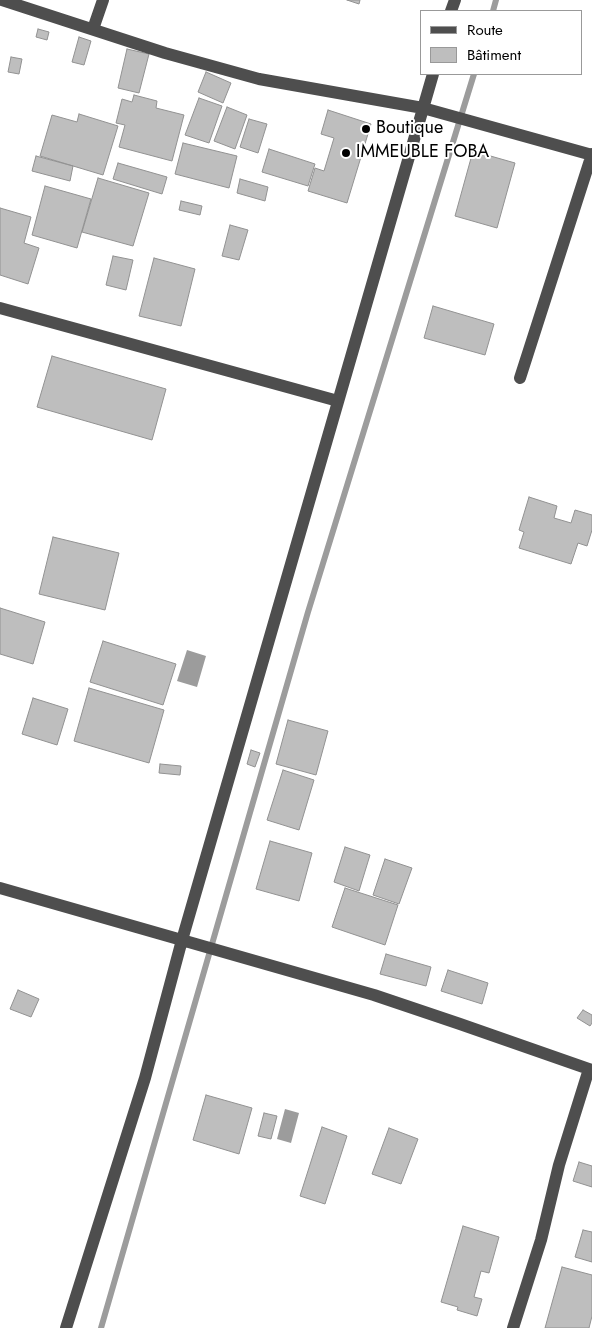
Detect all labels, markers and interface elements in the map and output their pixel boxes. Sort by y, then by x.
legend [420,10,582,75]
text: Route [467,19,503,41]
text: Bâtiment [467,44,521,66]
place label: Boutique [376,118,443,140]
marker: Boutique [360,123,372,135]
place label: IMMEUBLE FOBA [356,142,489,164]
marker: IMMEUBLE FOBA [340,147,352,159]

